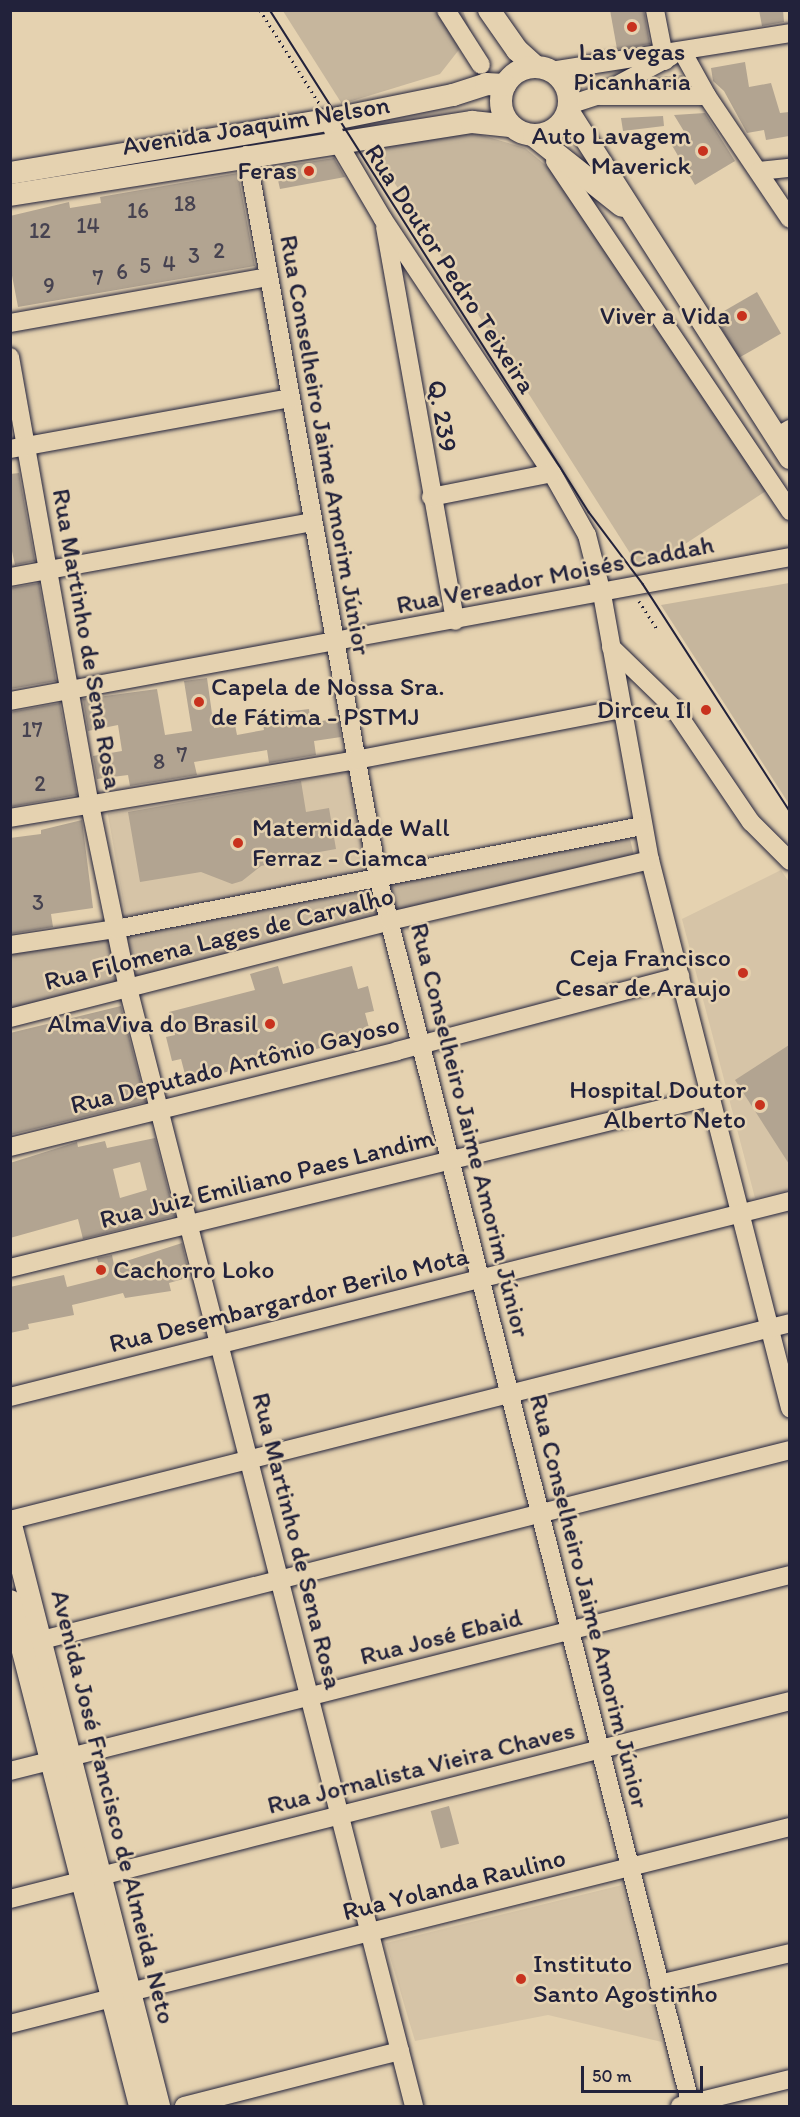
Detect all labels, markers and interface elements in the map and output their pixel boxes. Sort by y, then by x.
marker: Las vegas Picanharia [625,20,639,34]
place label: Las vegas Picanharia [573,36,691,98]
street label: Avenida Joaquim Nelson [120,89,392,163]
place label: Auto Lavagem Maverick [532,120,691,182]
street label: Rua Doutor Pedro Teixeira [359,140,541,398]
marker: Auto Lavagem Maverick [696,144,710,158]
place label: Feras [237,155,297,187]
marker: Feras [302,164,316,178]
house number: 18 [174,191,196,217]
house number: 16 [127,198,149,224]
house number: 14 [76,213,100,239]
house number: 12 [29,218,51,244]
street label: Rua Conselheiro Jaime Amorim Júnior [273,232,377,658]
house number: 2 [213,238,225,264]
house number: 3 [188,243,200,269]
house number: 4 [162,251,176,277]
house number: 5 [139,253,151,279]
house number: 6 [116,259,128,285]
house number: 7 [93,265,103,291]
house number: 9 [43,273,55,299]
place label: Viver a Vida [599,300,730,332]
marker: Viver a Vida [735,309,749,323]
street label: Q. 239 [420,378,464,454]
street label: Rua Martinho de Sena Rosa [45,487,129,791]
street label: Rua Vereador Moisés Caddah [394,529,716,621]
place label: Capela de Nossa Sra. de Fátima - PSTMJ [211,671,444,732]
place label: Dirceu II [597,694,692,726]
marker: Capela de Nossa Sra. de Fátima - PSTMJ [192,695,206,709]
marker: Dirceu II [697,701,715,719]
house number: 17 [21,717,43,743]
house number: 7 [177,742,187,768]
house number: 8 [153,749,165,775]
house number: 2 [34,771,46,797]
place label: Maternidade Wall Ferraz - Ciamca [252,812,449,874]
marker: Maternidade Wall Ferraz - Ciamca [229,834,247,852]
street label: Rua Filomena Lages de Carvalho [41,880,397,998]
house number: 3 [32,890,44,916]
street label: Rua Conselheiro Jaime Amorim Júnior [403,919,537,1341]
place label: Ceja Francisco Cesar de Araujo [555,942,731,1004]
marker: Ceja Francisco Cesar de Araujo [736,966,750,980]
place label: AlmaViva do Brasil [46,1008,258,1040]
street label: Rua Deputado Antônio Gayoso [67,1009,403,1121]
marker: AlmaViva do Brasil [263,1017,277,1031]
place label: Hospital Doutor Alberto Neto [570,1074,746,1136]
marker: Hospital Doutor Alberto Neto [751,1096,769,1114]
street label: Rua Juiz Emiliano Paes Landim [96,1122,438,1236]
street label: Rua Desembargardor Berilo Mota [106,1240,472,1360]
place label: Cachorro Loko [113,1254,275,1286]
marker: Cachorro Loko [94,1263,108,1277]
street label: Rua Martinho de Sena Rosa [245,1390,349,1692]
street label: Rua Conselheiro Jaime Amorim Júnior [522,1390,656,1812]
street label: Avenida José Francisco de Almeida Neto [44,1587,182,2027]
street label: Rua José Ebaid [357,1602,525,1672]
street label: Rua Jornalista Vieira Chaves [264,1715,578,1821]
street label: Rua Yolanda Raulino [340,1842,568,1928]
place label: Instituto Santo Agostinho [533,1948,717,2009]
marker: Instituto Santo Agostinho [514,1972,528,1986]
scale bar [584,2054,706,2092]
text: 50 m [592,2065,632,2087]

